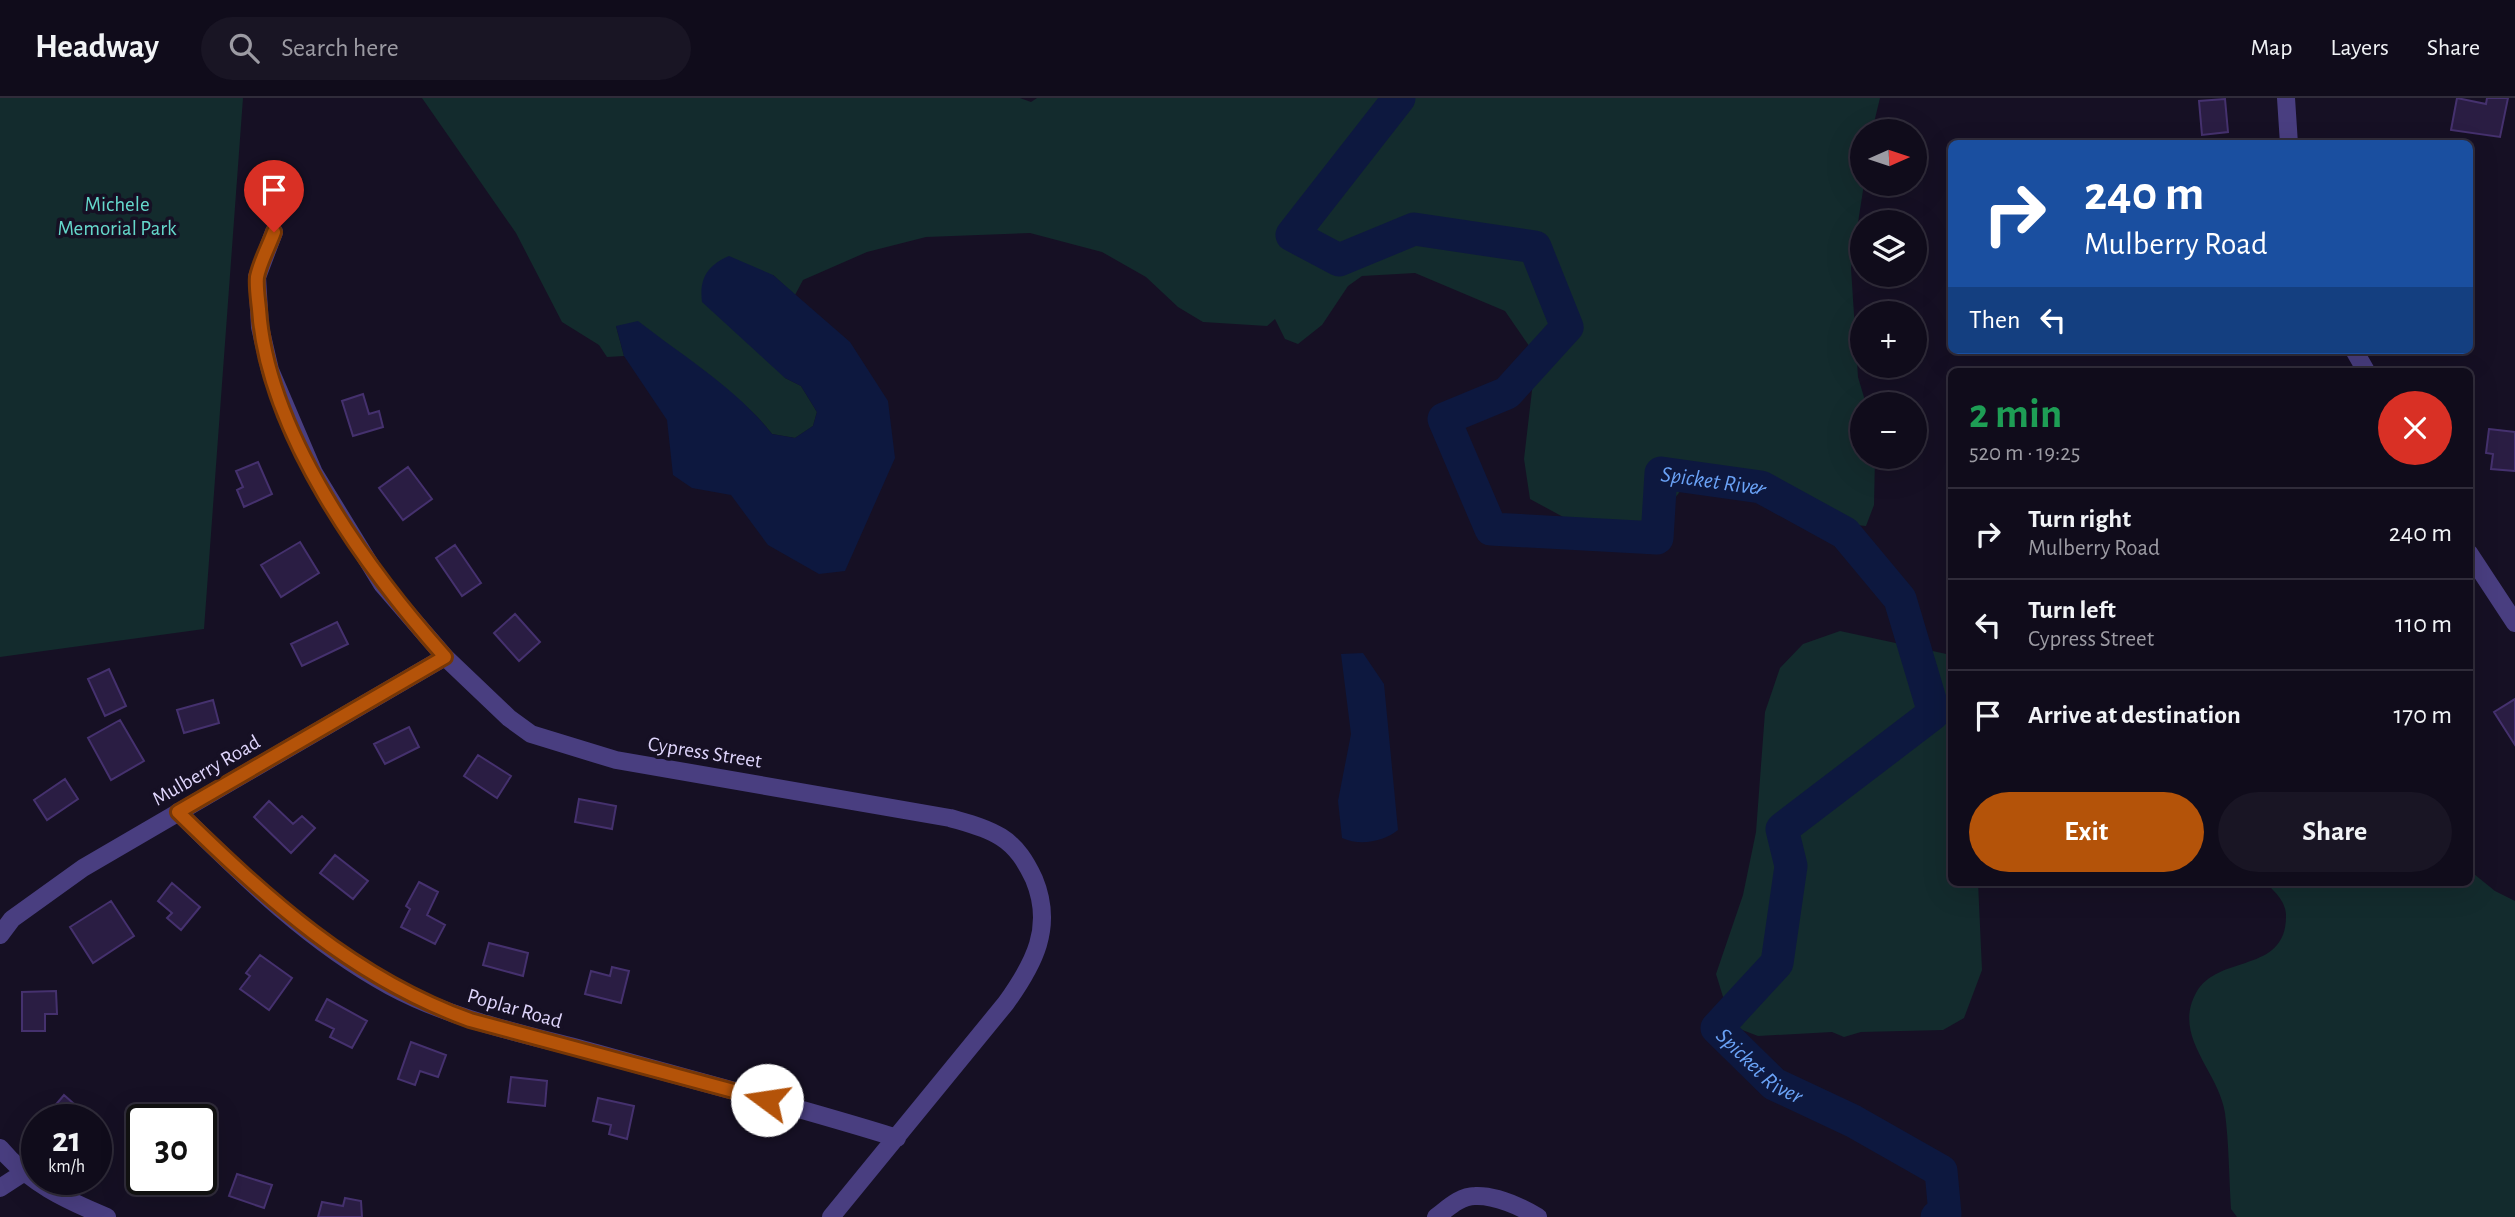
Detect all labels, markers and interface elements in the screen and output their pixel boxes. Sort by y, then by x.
search box [201,17,691,80]
icon: search [225,29,263,67]
text: Headway [35,31,159,64]
text: Search here [281,35,399,61]
text: Map [2250,36,2292,60]
text: Layers [2330,36,2389,60]
text: Share [2427,36,2480,60]
north arrow [1850,119,1927,196]
map controls [1850,119,1927,469]
pin [244,160,304,232]
icon: right [1969,168,2060,259]
text: 240 m [2084,170,2204,219]
icon: arrive [255,171,293,209]
park label: Michele Memorial Park [57,194,177,239]
button: layers [1850,210,1927,287]
text: Mulberry Road [2084,228,2268,260]
button: + [1850,301,1927,378]
icon: left [2034,301,2072,339]
text: Then [1969,307,2020,333]
button: close [2378,391,2452,465]
button: − [1850,392,1927,469]
text: 2 min [1969,393,2062,435]
text: 520 m · 19:25 [1969,442,2080,465]
water label: Spicket River [1659,463,1770,501]
text: Turn right [2028,506,2131,532]
icon: right [1969,515,2007,553]
text: 240 m [2389,520,2452,546]
text: Mulberry Road [2028,537,2160,560]
text: Turn left [2028,597,2116,623]
icon: left [1969,606,2007,644]
text: 110 m [2395,611,2452,637]
text: Cypress Street [2028,628,2154,651]
icon: arrive [1969,697,2007,735]
text: Arrive at destination [2028,702,2241,728]
text: 170 m [2393,702,2452,728]
street label: Mulberry Road [149,731,264,810]
street label: Cypress Street [646,733,764,772]
button: Exit [1969,792,2204,872]
button: Share [2218,792,2452,872]
street label: Poplar Road [465,985,565,1032]
water label: Spicket River [1711,1024,1806,1109]
position arrow [730,1063,804,1137]
speed limit sign: 30 [126,1104,217,1195]
text: 21 [52,1123,81,1158]
text: km/h [48,1158,85,1176]

